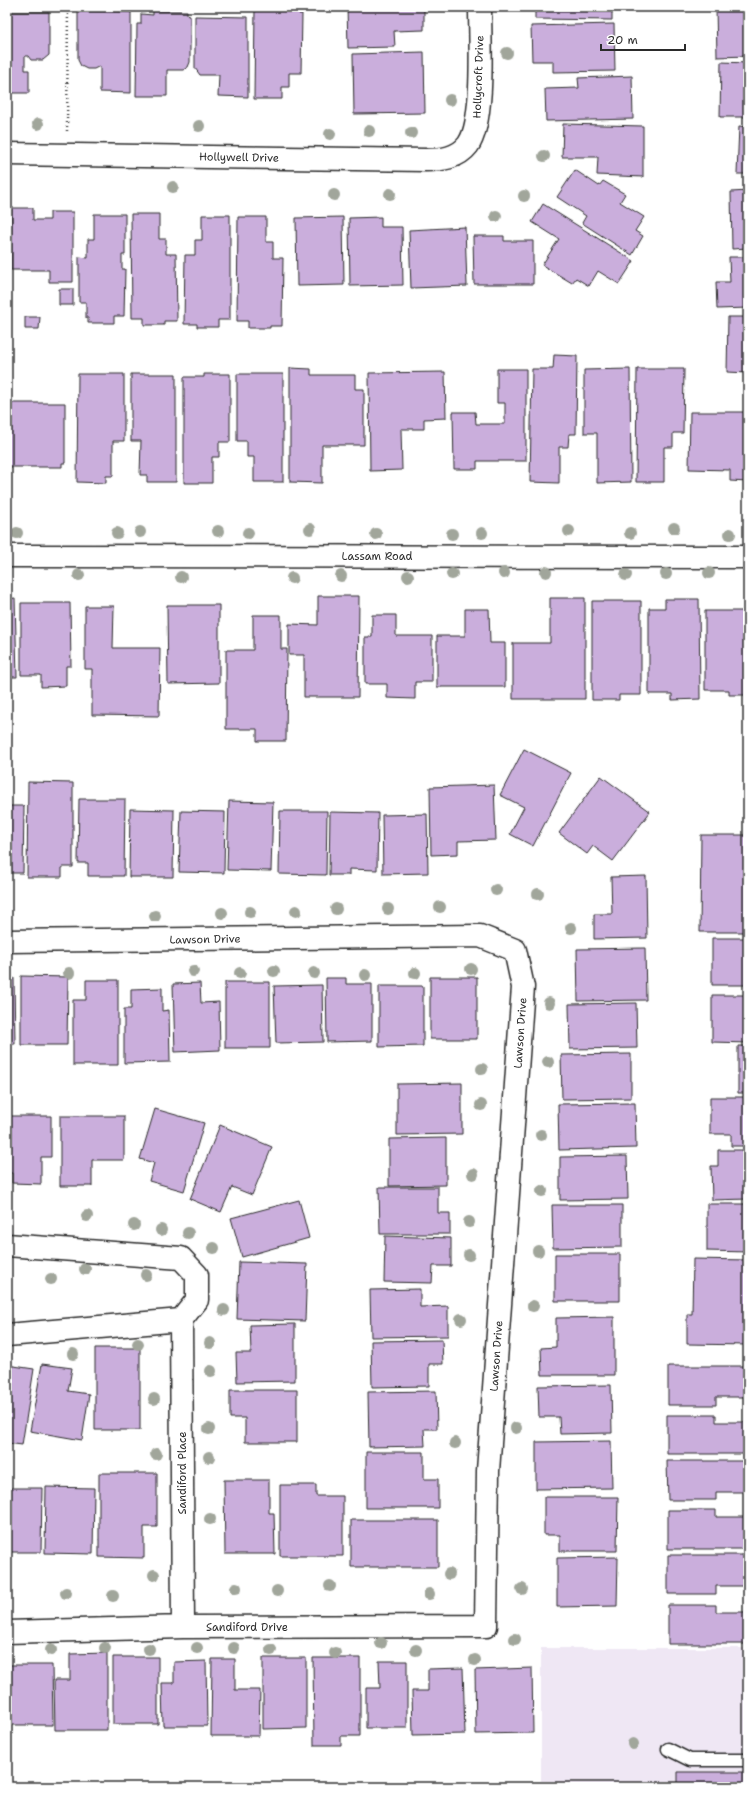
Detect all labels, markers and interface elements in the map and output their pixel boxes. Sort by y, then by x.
scale bar [601,26,685,52]
text: 20 m [607,32,638,48]
street label: Hollycroft Drive [470,35,487,119]
street label: Hollywell Drive [199,149,279,166]
street label: Lassam Road [342,549,412,564]
street label: Lawson Drive [169,931,241,948]
street label: Lawson Drive [511,997,530,1069]
street label: Lawson Drive [487,1320,506,1392]
street label: Sandiford Place [175,1431,190,1515]
street label: Sandiford Drive [206,1620,288,1635]

